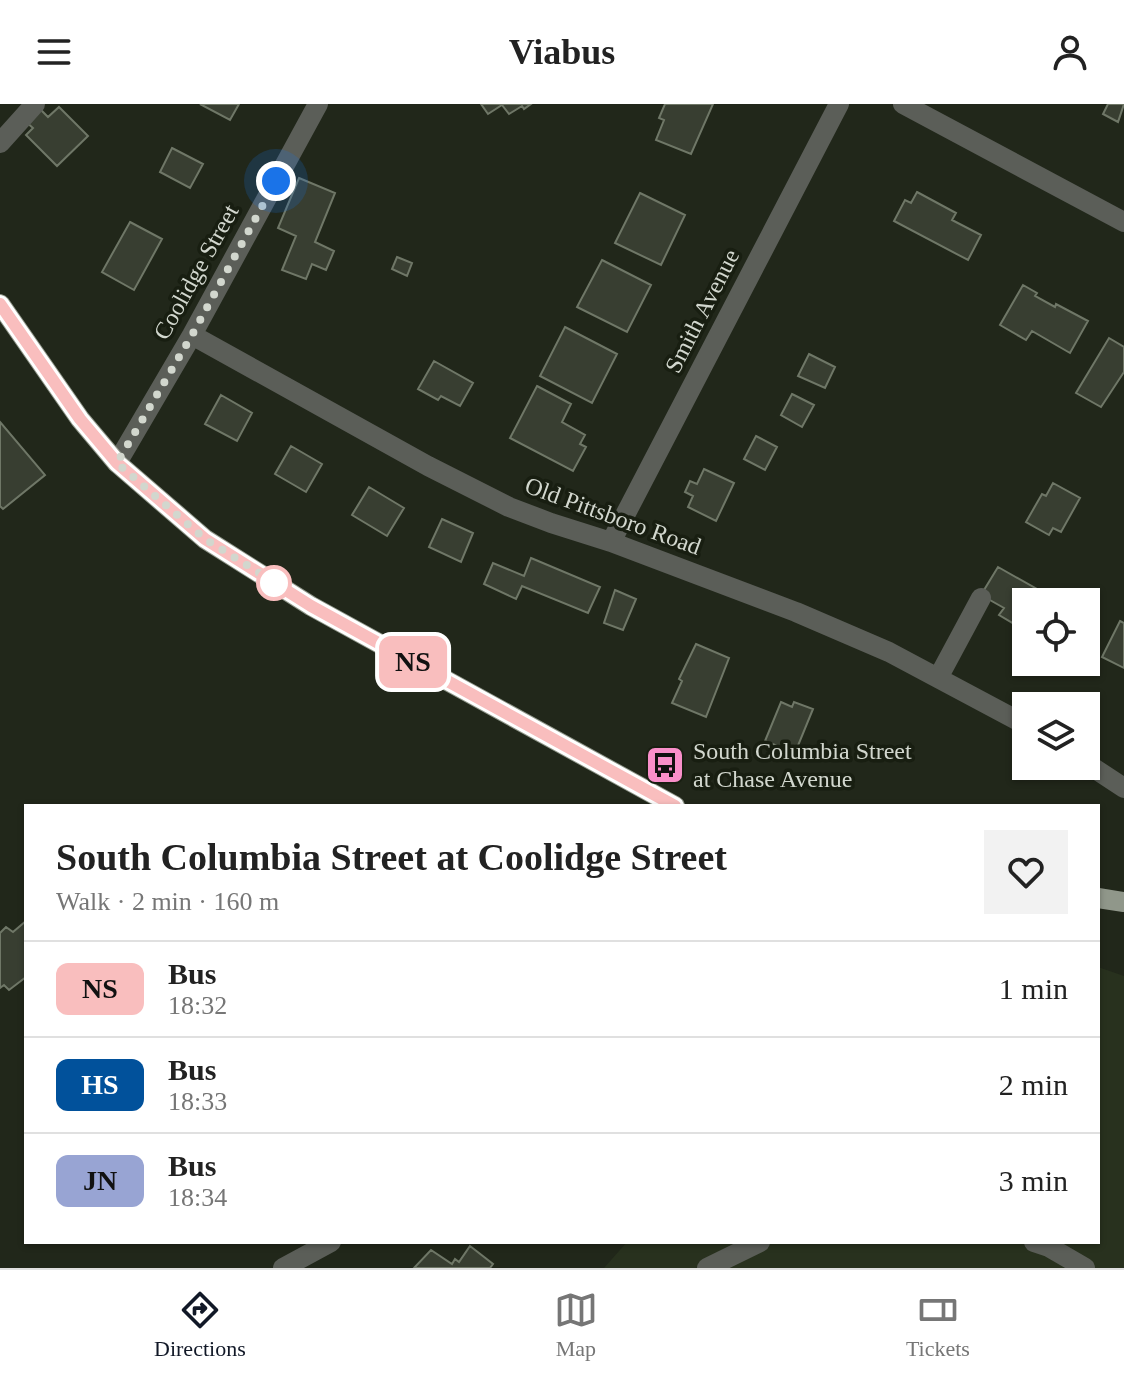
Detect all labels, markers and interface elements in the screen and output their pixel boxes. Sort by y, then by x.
icon: menu [32,30,76,74]
icon: person [1048,30,1092,74]
text: Viabus [509,32,615,72]
your location [256,161,296,201]
street label: Coolidge Street [148,200,244,344]
street label: Smith Avenue [660,245,744,377]
street label: Old Pittsboro Road [521,472,705,560]
unlabelled marker [257,566,291,600]
map controls [1012,588,1100,780]
button: locate [1012,588,1100,676]
line badge: NS [377,636,449,688]
text: NS [395,646,431,677]
button: layers [1012,692,1100,780]
place label: South Columbia Street at Chase Avenue [693,738,912,792]
bus stop icon: South Columbia Street at Chase Avenue [644,744,686,786]
button: heart [984,830,1068,914]
text: South Columbia Street at Coolidge Street [56,836,727,878]
text: Walk · 2 min · 160 m [56,887,279,916]
text: Bus [168,957,216,990]
text: 1 min [999,972,1068,1005]
text: NS [82,973,118,1004]
text: 18:32 [168,991,227,1020]
text: Bus [168,1053,216,1086]
text: 2 min [999,1068,1068,1101]
text: HS [81,1069,119,1100]
text: 18:33 [168,1087,227,1116]
text: Bus [168,1149,216,1182]
text: 3 min [999,1164,1068,1197]
text: JN [83,1165,117,1196]
text: 18:34 [168,1183,227,1212]
tab: Directions [154,1288,246,1362]
tab: Map [554,1288,598,1362]
tab: Tickets [906,1288,970,1362]

